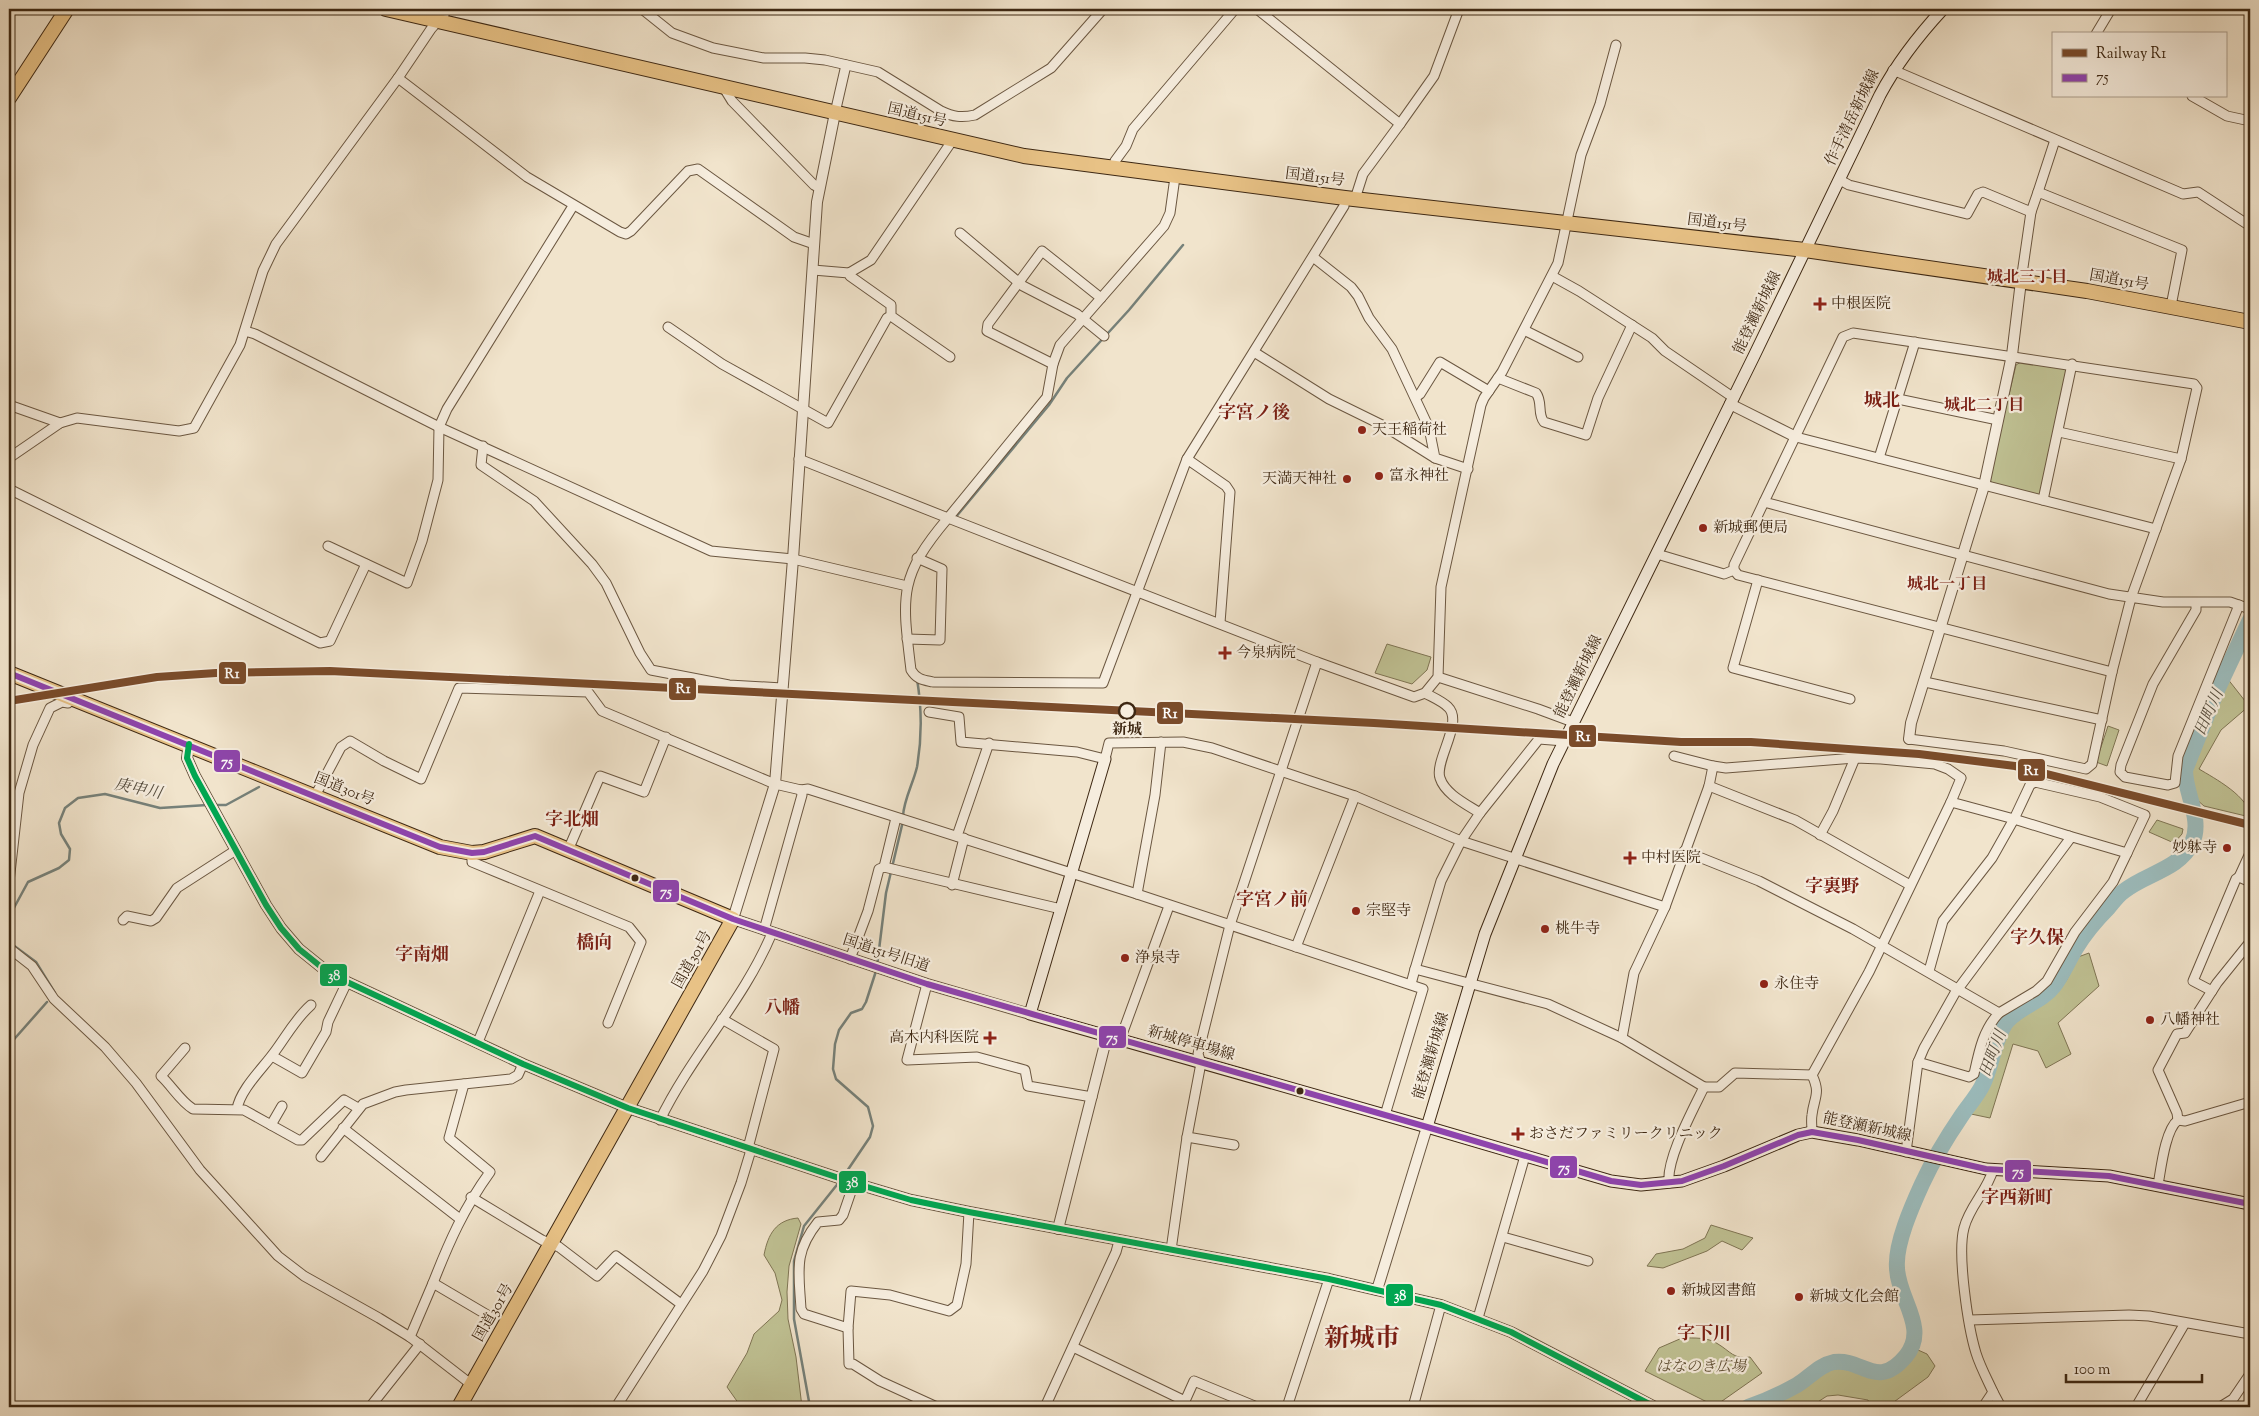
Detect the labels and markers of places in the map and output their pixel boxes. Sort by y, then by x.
place label: 中根医院 [1831,294,1891,315]
marker: 中根医院 [1813,297,1827,311]
place label: 天王稲荷社 [1372,420,1447,441]
marker: 天王稲荷社 [1356,424,1368,436]
place label: 富永神社 [1389,466,1449,487]
place label: 天満天神社 [1262,469,1337,490]
marker: 富永神社 [1373,470,1385,482]
marker: 天満天神社 [1341,473,1353,485]
place label: 新城郵便局 [1713,518,1788,539]
marker: 新城郵便局 [1697,522,1709,534]
place label: 今泉病院 [1236,643,1296,664]
marker: 今泉病院 [1218,646,1232,660]
marker: 新城 [1118,702,1136,720]
place label: 新城 [1112,720,1142,741]
place label: 妙躰寺 [2172,838,2217,859]
marker: 妙躰寺 [2221,842,2233,854]
place label: 中村医院 [1641,848,1701,869]
marker: 中村医院 [1623,851,1637,865]
unlabelled marker [630,873,640,883]
place label: 宗堅寺 [1366,901,1411,922]
marker: 宗堅寺 [1350,905,1362,917]
place label: 桃牛寺 [1555,919,1600,940]
marker: 桃牛寺 [1539,923,1551,935]
place label: 浄泉寺 [1135,948,1180,969]
marker: 浄泉寺 [1119,952,1131,964]
place label: 永住寺 [1774,974,1819,995]
marker: 永住寺 [1758,978,1770,990]
place label: 八幡神社 [2160,1010,2220,1031]
marker: 八幡神社 [2144,1014,2156,1026]
place label: 高木内科医院 [889,1028,979,1049]
marker: 高木内科医院 [983,1031,997,1045]
unlabelled marker [1295,1086,1305,1096]
place label: おさだファミリークリニック [1529,1124,1723,1145]
marker: おさだファミリークリニック [1511,1127,1525,1141]
place label: 新城図書館 [1681,1281,1756,1302]
marker: 新城図書館 [1665,1285,1677,1297]
place label: 新城文化会館 [1809,1287,1899,1308]
marker: 新城文化会館 [1793,1291,1805,1303]

